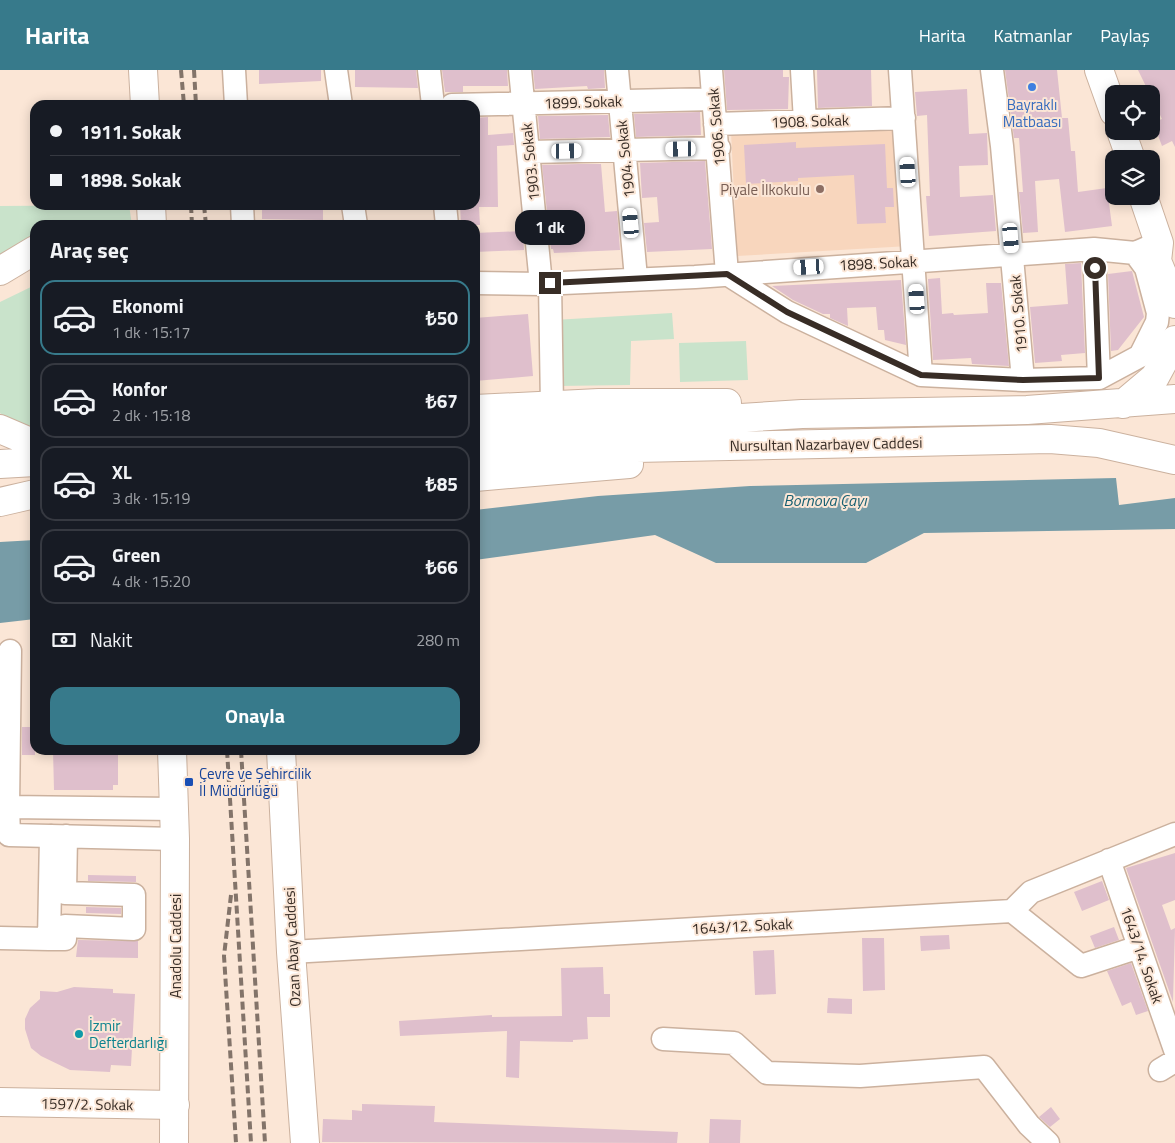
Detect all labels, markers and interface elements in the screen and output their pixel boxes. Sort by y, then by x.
text: Harita [25,17,90,53]
text: Harita [919,22,966,49]
text: Katmanlar [994,22,1072,49]
text: Paylaş [1100,22,1150,49]
marker: Bayraklı Matbaası [1026,81,1038,93]
map controls [1105,85,1160,205]
button: locate [1105,85,1160,140]
street label: 1906. Sokak [701,87,731,167]
street label: 1899. Sokak [544,89,622,115]
place label: Bayraklı Matbaası [1003,93,1061,133]
street label: 1908. Sokak [771,108,849,134]
text: 1911. Sokak [80,117,181,146]
street label: 1904. Sokak [609,119,641,199]
street label: 1903. Sokak [514,122,546,202]
car [665,141,696,157]
car [551,143,582,159]
button: layers [1105,150,1160,205]
car [899,157,916,187]
text: 1898. Sokak [80,165,181,194]
place label: Piyale İlkokulu [720,178,810,201]
marker: Piyale İlkokulu [814,183,826,195]
car [622,207,639,239]
callout: 1 dk [515,210,585,246]
text: 1 dk [535,215,565,239]
car [1002,222,1019,254]
text: Araç seç [50,233,129,267]
street label: 1898. Sokak [838,249,918,277]
route start [1084,257,1106,279]
car [793,259,824,275]
route end [539,272,561,294]
street label: 1910. Sokak [1003,274,1033,354]
car [908,284,925,314]
text: Ekonomi [112,291,184,320]
icon: car [52,295,97,340]
text: ₺50 [426,303,458,332]
text: 1 dk · 15:17 [112,320,190,344]
text: Konfor [112,374,167,403]
icon: car [52,378,97,423]
text: ₺67 [426,386,458,415]
text: 2 dk · 15:18 [112,403,190,427]
street label: Nursultan Nazarbayev Caddesi [729,431,923,457]
text: XL [112,457,132,486]
icon: car [52,461,97,506]
text: ₺85 [426,469,458,498]
text: 3 dk · 15:19 [112,486,190,510]
water label: Bornova Çayı [784,488,868,512]
text: Green [112,540,161,569]
icon: car [52,544,97,589]
text: ₺66 [426,552,458,581]
text: 4 dk · 15:20 [112,569,190,593]
text: Nakit [90,625,132,654]
icon: cash [50,626,78,654]
text: 280 m [416,628,460,652]
button: Onayla [50,687,460,745]
place label: Çevre ve Şehircilik İl Müdürlüğü [199,762,311,802]
marker: Çevre ve Şehircilik İl Müdürlüğü [183,776,195,788]
street label: Ozan Abay Caddesi [277,887,307,1007]
street label: Anadolu Caddesi [164,894,187,998]
street label: 1643/14. Sokak [1115,903,1169,1007]
street label: 1643/12. Sokak [691,912,793,940]
place label: İzmir Defterdarlığı [89,1014,167,1054]
marker: İzmir Defterdarlığı [73,1028,85,1040]
street label: 1597/2. Sokak [40,1092,134,1116]

